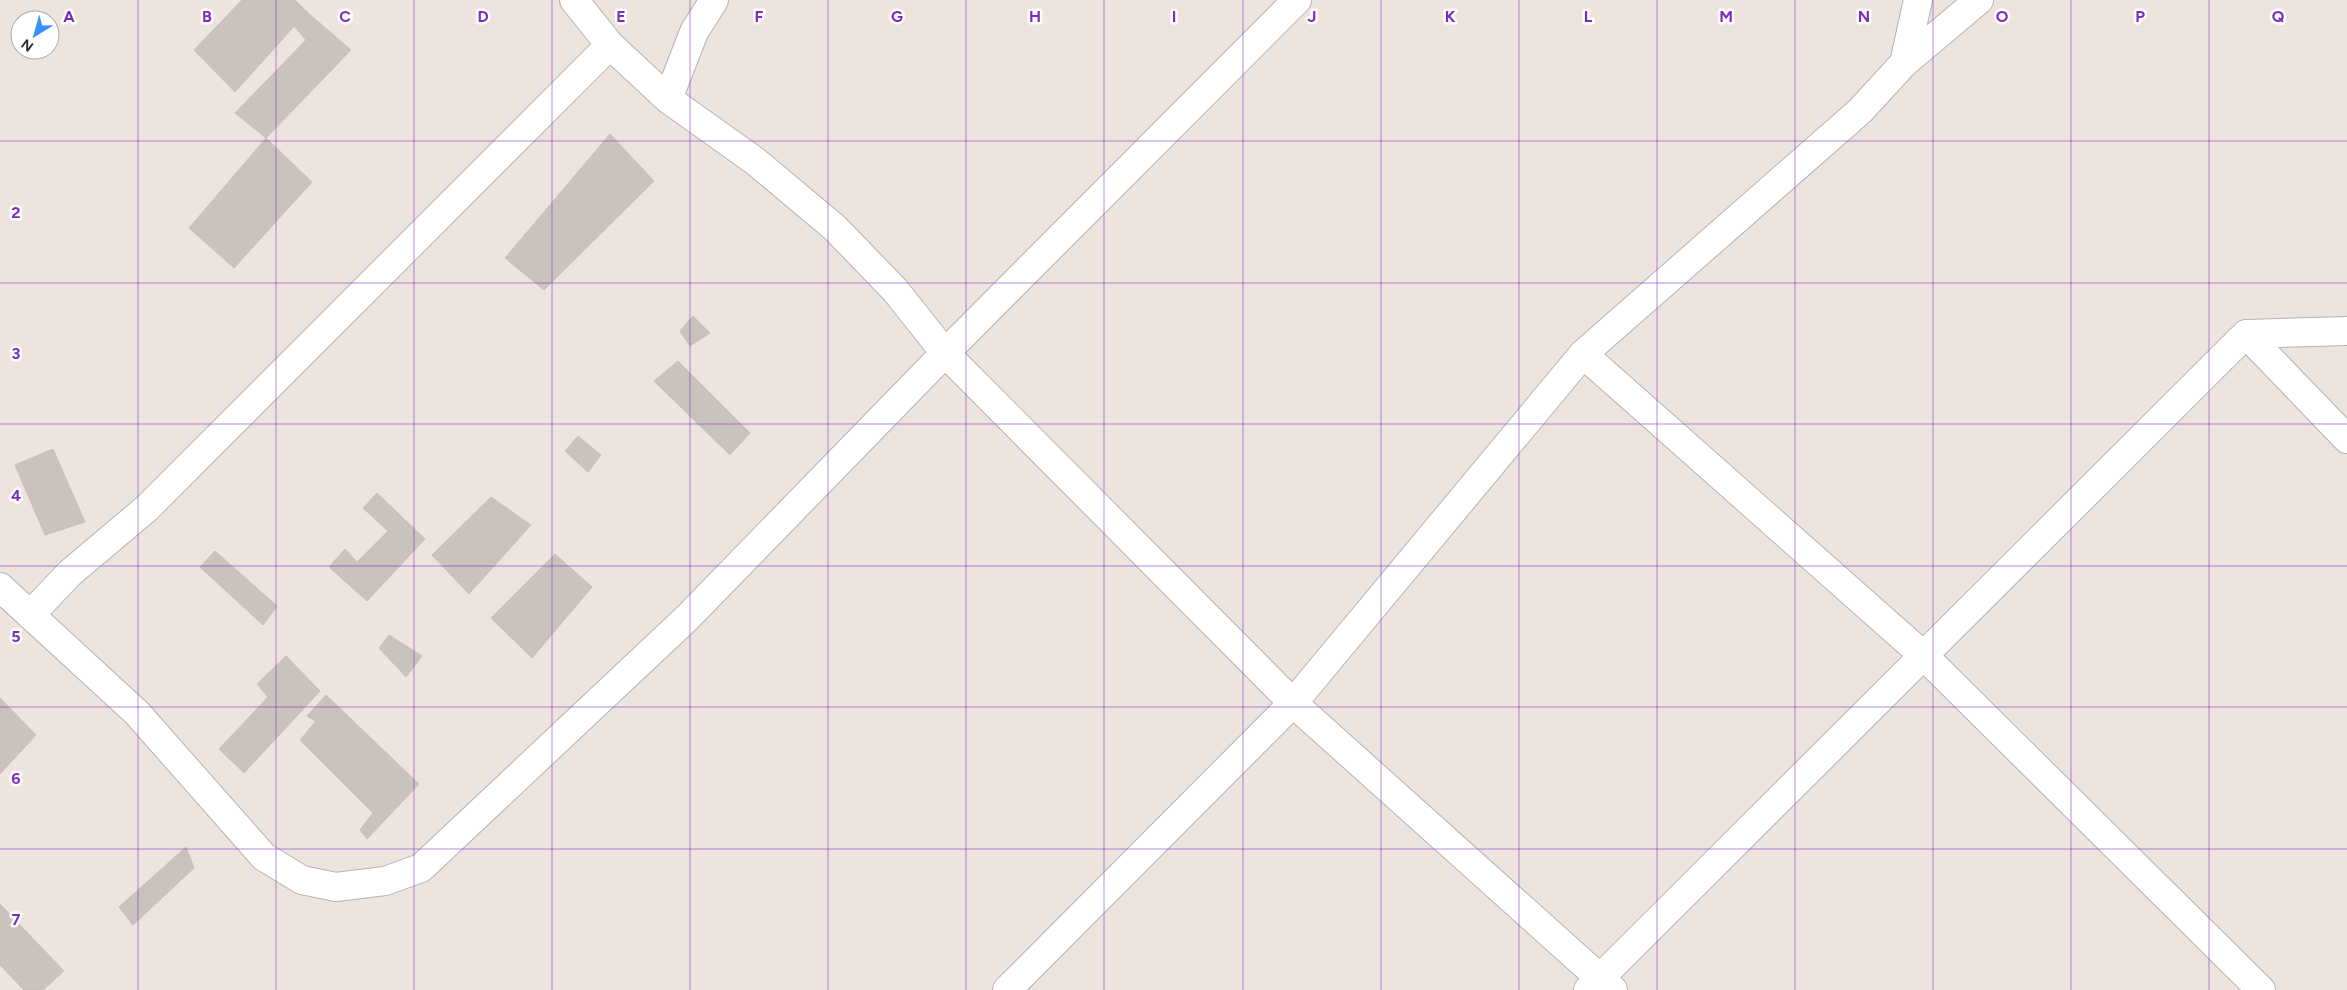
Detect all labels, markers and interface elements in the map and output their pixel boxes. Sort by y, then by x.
text: A [63,7,75,26]
text: B [202,7,212,26]
text: C [339,7,351,26]
text: D [477,7,489,26]
text: E [616,7,626,26]
text: F [755,7,764,26]
text: G [891,7,903,26]
text: H [1029,7,1041,26]
text: I [1172,7,1176,26]
text: J [1308,7,1316,26]
text: K [1445,7,1456,26]
text: L [1584,7,1593,26]
text: M [1719,7,1733,26]
text: N [1858,7,1870,26]
text: O [1996,7,2009,26]
text: P [2135,7,2145,26]
text: Q [2272,7,2285,26]
north arrow [10,10,60,60]
text: N [18,35,37,55]
text: 2 [11,203,21,222]
text: 3 [12,344,21,363]
text: 4 [11,486,21,505]
text: 5 [11,627,21,646]
text: 6 [11,769,21,788]
text: 7 [12,910,21,929]

